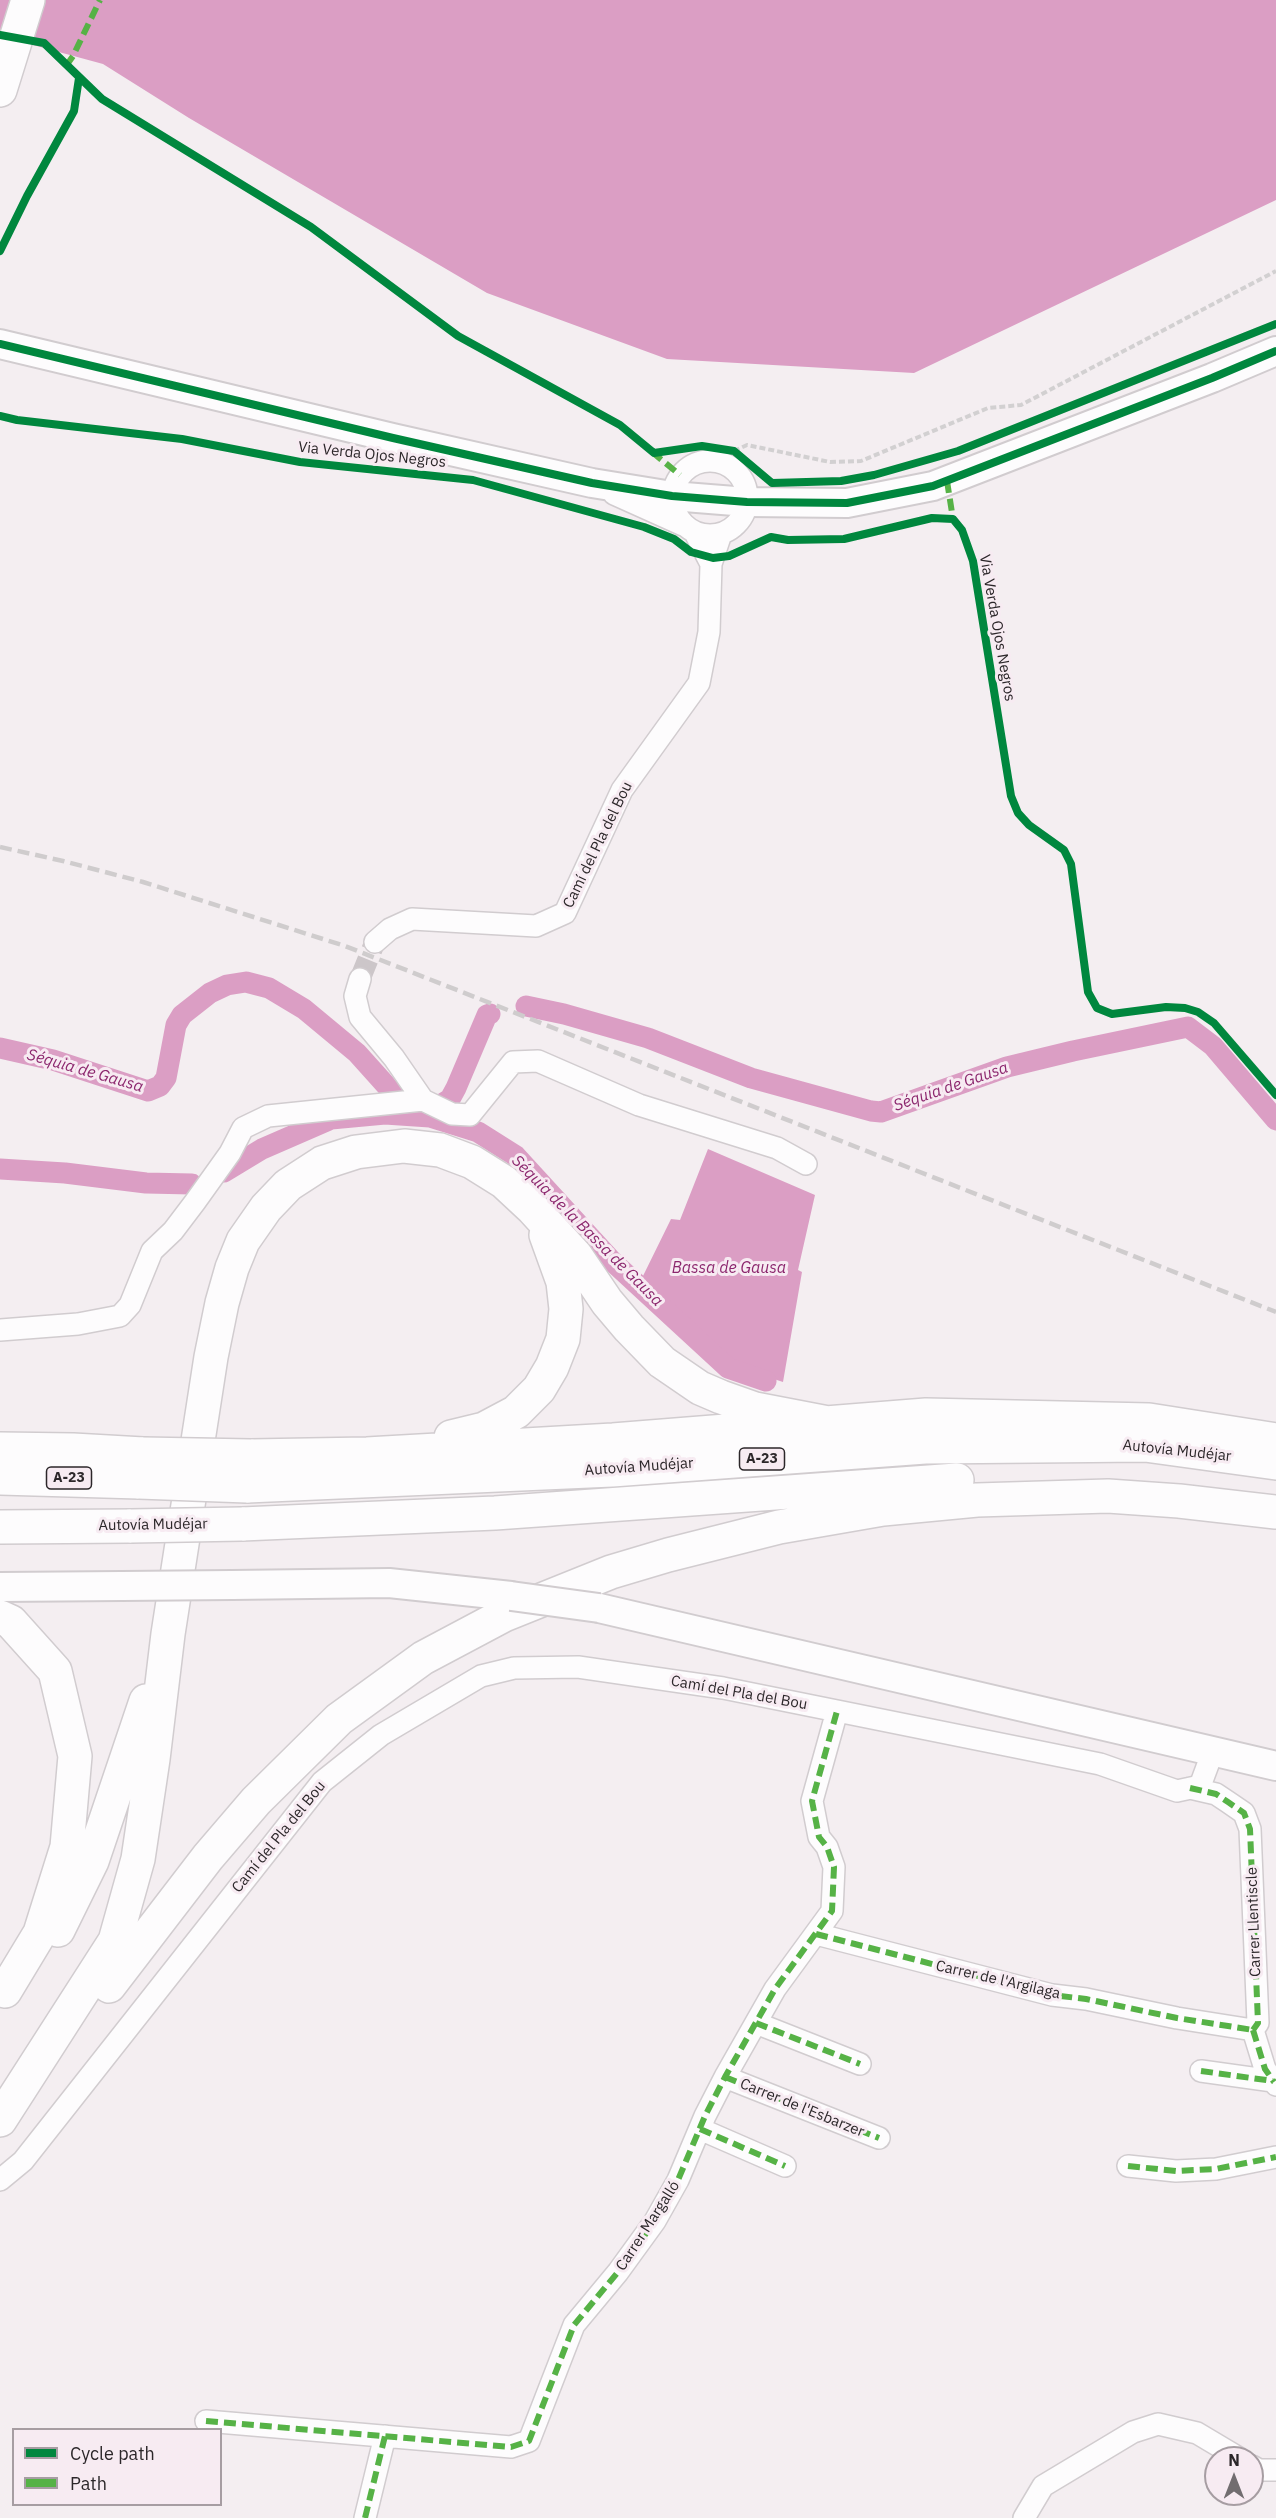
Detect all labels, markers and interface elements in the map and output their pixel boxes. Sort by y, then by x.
street label: Via Verda Ojos Negros [297,438,447,472]
street label: Via Verda Ojos Negros [975,553,1019,703]
street label: Camí del Pla del Bou [560,779,636,911]
water label: Séquia de Gausa [25,1045,145,1097]
water label: Séquia de Gausa [891,1058,1011,1116]
water label: Séquia de la Bassa de Gausa [507,1151,667,1311]
water label: Bassa de Gausa [672,1258,786,1278]
street label: Autovía Mudéjar [1122,1436,1232,1466]
road number: A-23 [740,1448,784,1470]
street label: Autovía Mudéjar [584,1454,694,1480]
road number: A-23 [46,1467,92,1489]
street label: Autovía Mudéjar [98,1515,208,1535]
street label: Camí del Pla del Bou [669,1672,809,1714]
street label: Camí del Pla del Bou [229,1778,329,1896]
street label: Carrer Llentiscle [1243,1867,1265,1977]
street label: Carrer de l'Argilaga [934,1957,1062,2003]
street label: Carrer de l'Esbarzer [737,2075,867,2141]
street label: Carrer Margalló [612,2178,684,2274]
legend [12,2428,222,2506]
text: Cycle path [70,2442,155,2465]
north arrow [1204,2446,1264,2506]
text: N [1228,2450,1240,2470]
text: Path [70,2472,107,2495]

